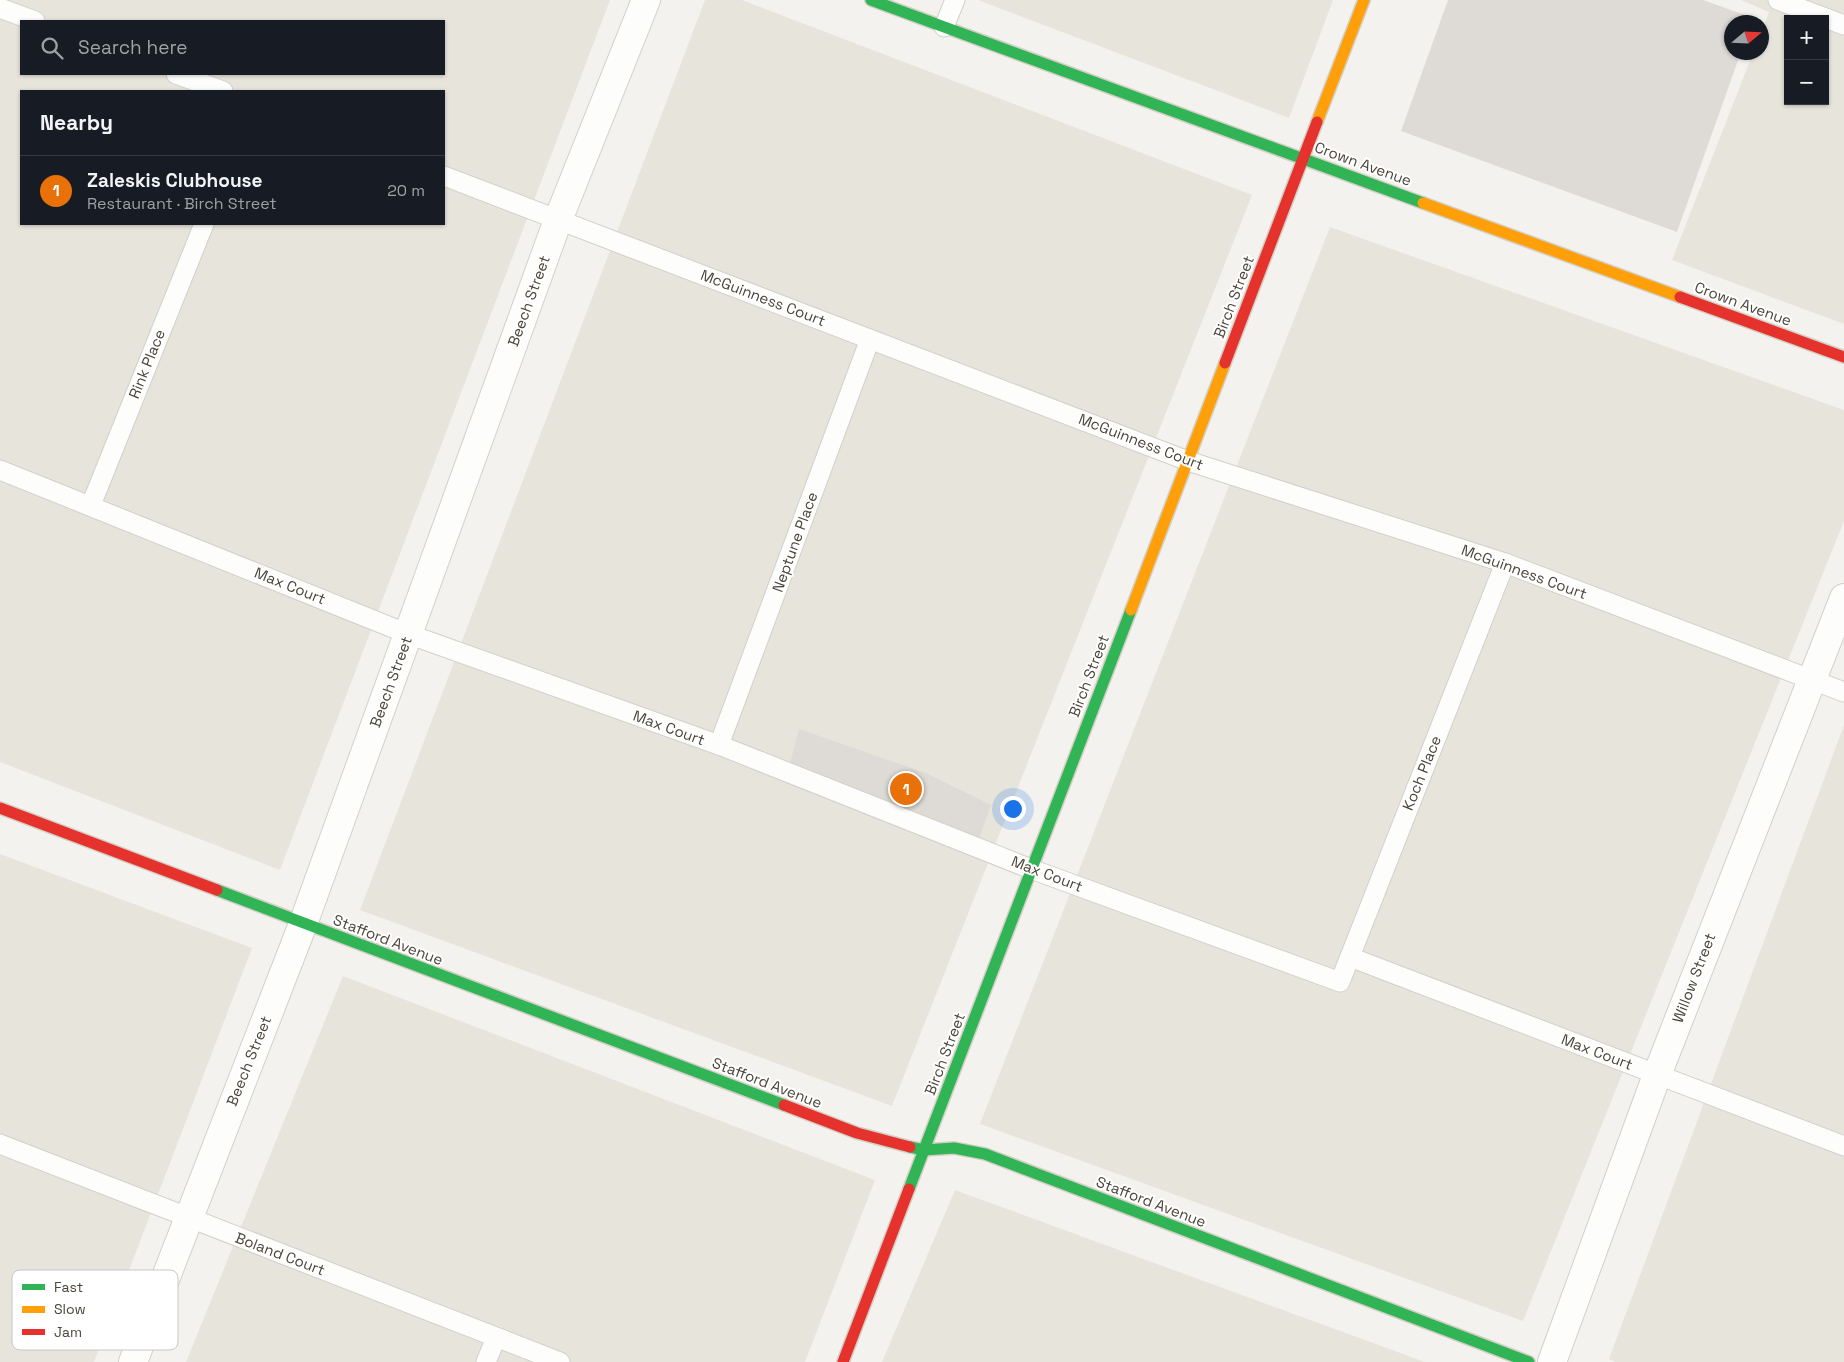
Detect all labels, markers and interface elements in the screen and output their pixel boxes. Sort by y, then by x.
north arrow [1724,15,1769,60]
map controls [1784,15,1829,105]
button: + [1784,15,1829,60]
search box [20,20,445,75]
icon: search [38,34,66,62]
text: Search here [78,35,188,60]
button: − [1784,60,1829,105]
text: Nearby [40,109,113,136]
street label: Crown Avenue [1312,137,1414,190]
text: Zaleskis Clubhouse [87,168,263,193]
text: 1 [52,180,60,201]
text: 20 m [387,180,425,201]
text: Restaurant · Birch Street [87,193,277,214]
street label: Beech Street [503,253,554,349]
street label: Birch Street [1209,253,1258,341]
street label: McGuinness Court [698,265,828,330]
street label: Crown Avenue [1692,277,1794,330]
street label: Rink Place [124,326,169,401]
street label: McGuinness Court [1076,409,1206,474]
street label: Neptune Place [768,489,821,595]
street label: McGuinness Court [1459,540,1590,603]
street label: Max Court [252,563,329,608]
street label: Birch Street [1064,632,1113,720]
street label: Beech Street [365,634,416,730]
street label: Max Court [631,706,708,749]
street label: Koch Place [1398,732,1445,813]
pin: 1 [890,770,922,808]
your location [1000,796,1026,822]
street label: Max Court [1009,851,1086,896]
street label: Stafford Avenue [331,910,446,969]
street label: Willow Street [1668,930,1719,1026]
street label: Birch Street [920,1010,969,1098]
street label: Beech Street [222,1013,275,1109]
street label: Max Court [1559,1029,1636,1074]
street label: Stafford Avenue [710,1053,825,1112]
street label: Stafford Avenue [1094,1172,1209,1231]
street label: Boland Court [233,1228,328,1279]
legend [12,1270,178,1350]
text: Fast [54,1278,83,1296]
text: Slow [54,1300,86,1318]
text: Jam [54,1323,82,1341]

